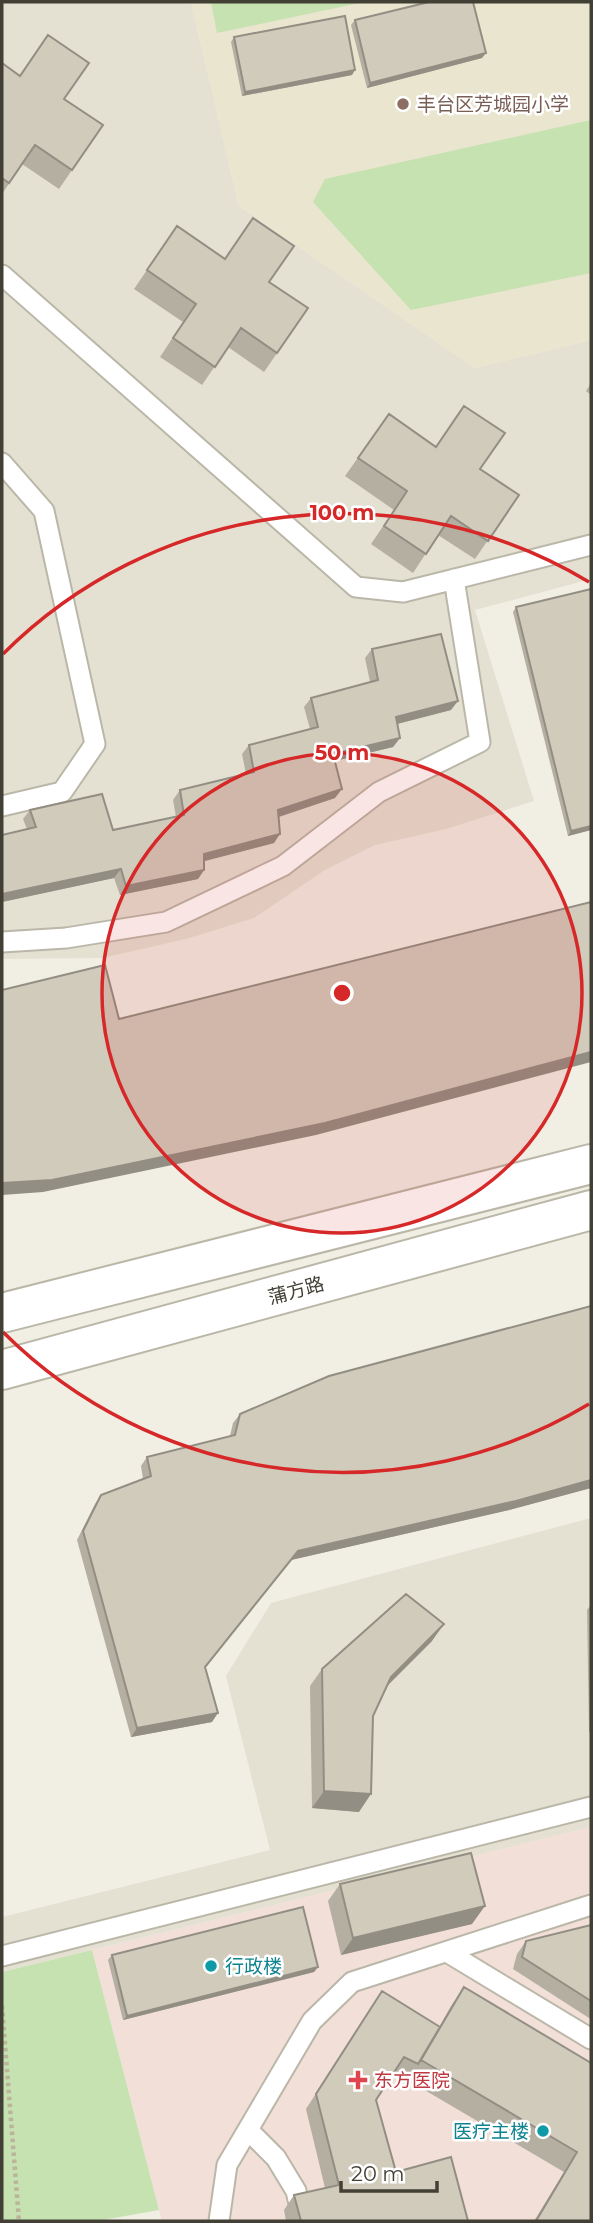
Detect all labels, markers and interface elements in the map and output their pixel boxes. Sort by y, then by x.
place label: 丰台区芳城园小学 [417,93,569,116]
marker: 丰台区芳城园小学 [395,96,411,112]
text: 100 m [310,500,374,525]
text: 50 m [315,740,369,765]
centre of rings [330,981,354,1005]
street label: 蒲方路 [266,1272,327,1309]
place label: 行政楼 [225,1955,282,1978]
marker: 行政楼 [203,1958,219,1974]
place label: 东方医院 [374,2069,450,2092]
marker: 东方医院 [348,2070,368,2090]
place label: 医疗主楼 [453,2120,529,2143]
marker: 医疗主楼 [535,2123,551,2139]
scale bar [341,2150,437,2194]
text: 20 m [351,2161,405,2186]

